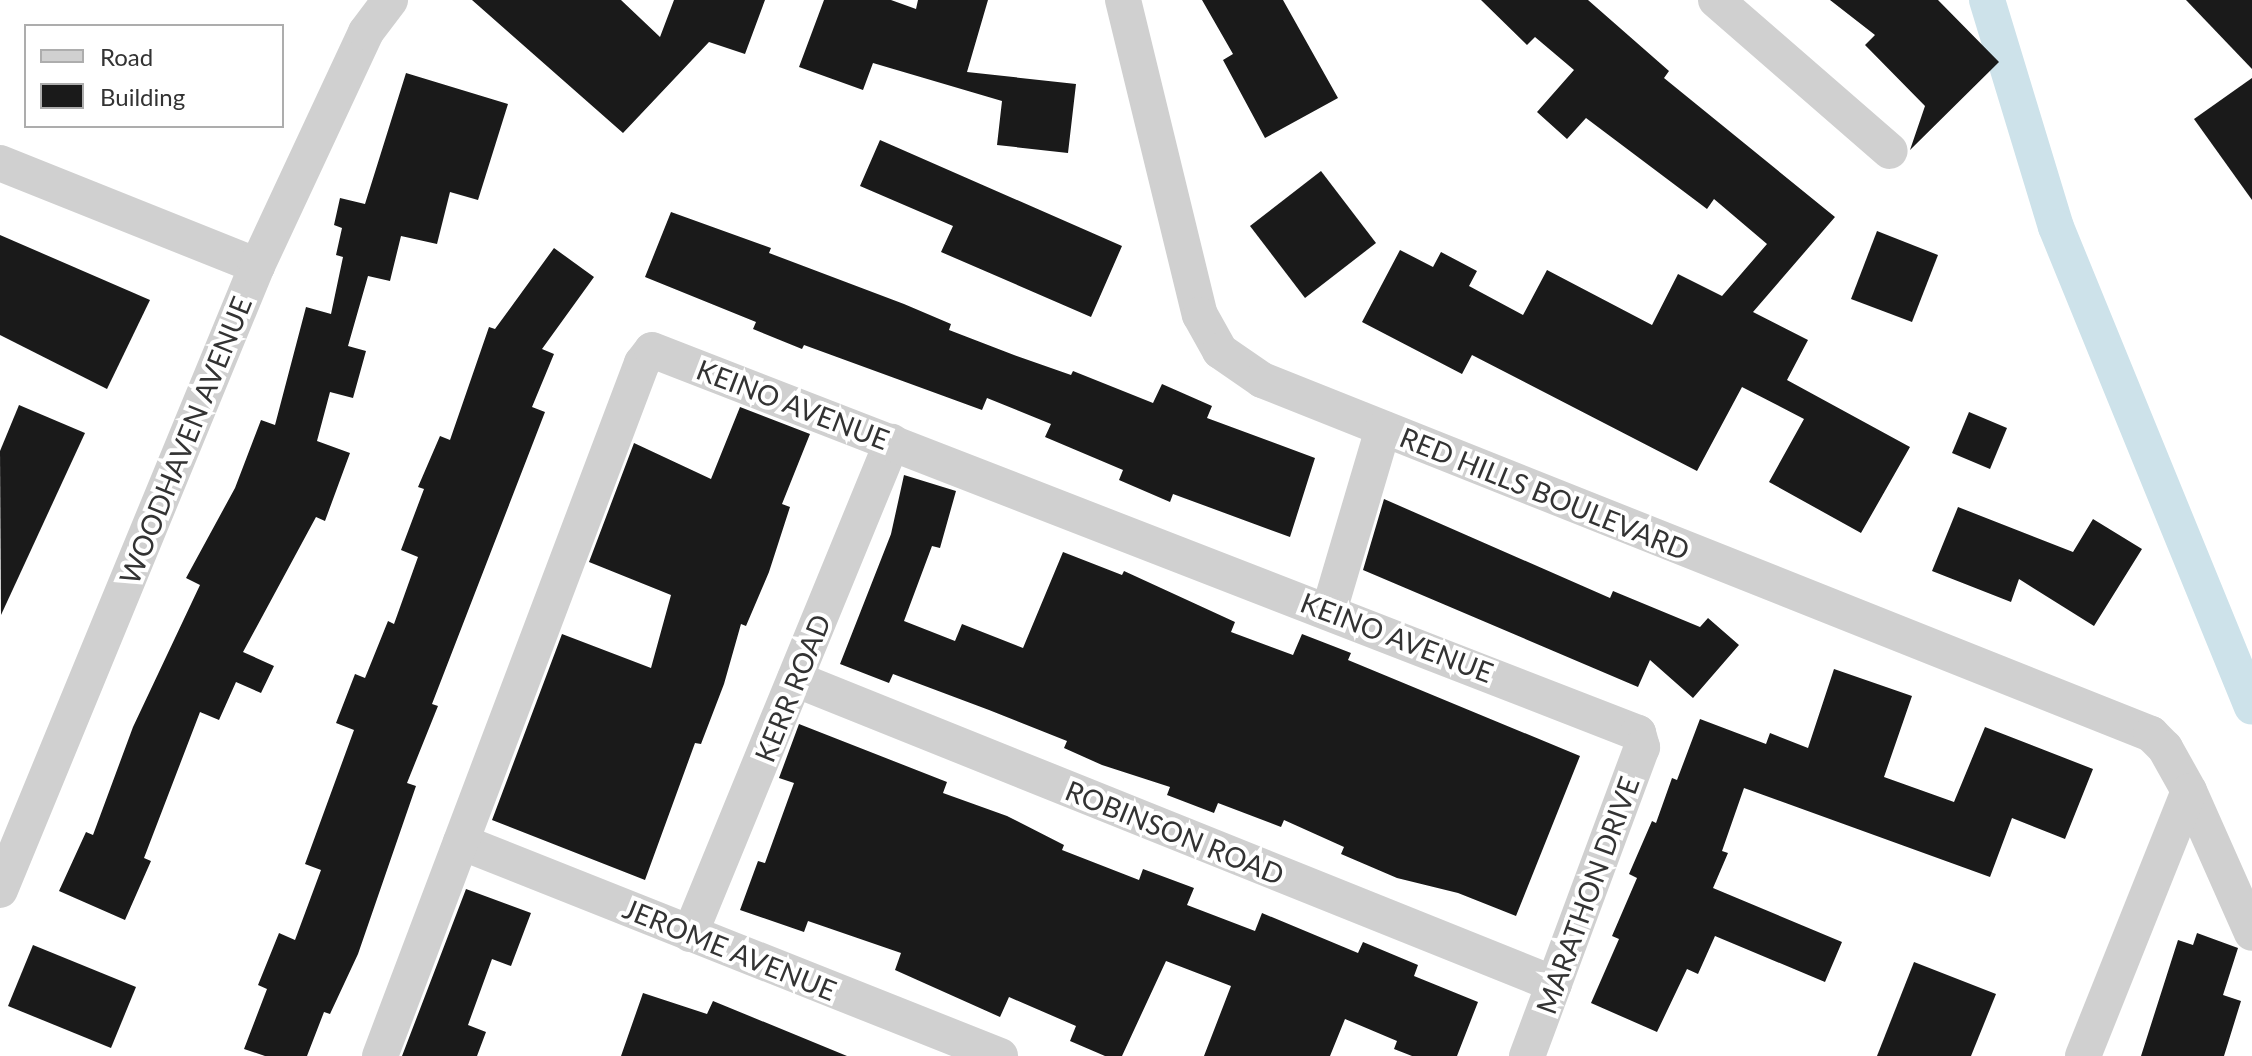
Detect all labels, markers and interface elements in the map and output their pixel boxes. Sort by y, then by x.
legend [24,24,284,128]
text: Road [100,42,153,71]
text: Building [100,82,185,111]
street label: WOODHAVEN AVENUE [112,291,258,589]
street label: KEINO AVENUE [692,352,894,456]
street label: RED HILLS BOULEVARD [1395,419,1695,567]
street label: KEINO AVENUE [1296,585,1498,689]
street label: KERR ROAD [747,609,837,767]
street label: MARATHON DRIVE [1528,772,1646,1018]
street label: ROBINSON ROAD [1061,773,1289,891]
street label: JEROME AVENUE [618,891,842,1007]

